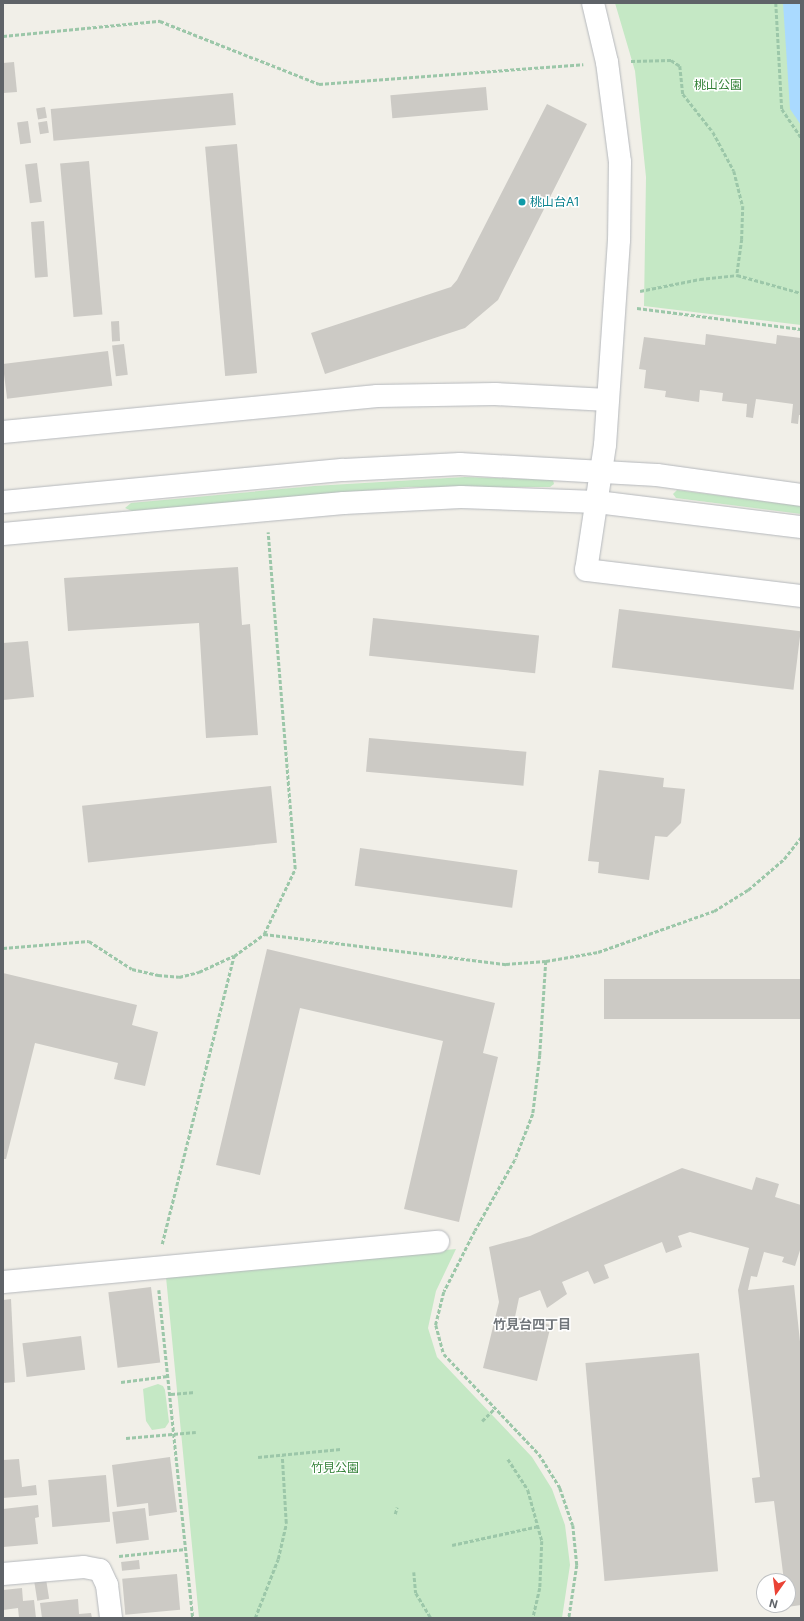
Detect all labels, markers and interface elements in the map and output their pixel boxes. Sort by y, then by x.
park label: 桃山公園 [694,78,742,92]
place label: 桃山台A1 [530,195,579,209]
marker: 桃山台A1 [517,197,527,207]
district label: 竹見台四丁目 [493,1316,571,1332]
park label: 竹見公園 [311,1461,359,1475]
north arrow [756,1573,796,1613]
text: N [768,1596,779,1611]

